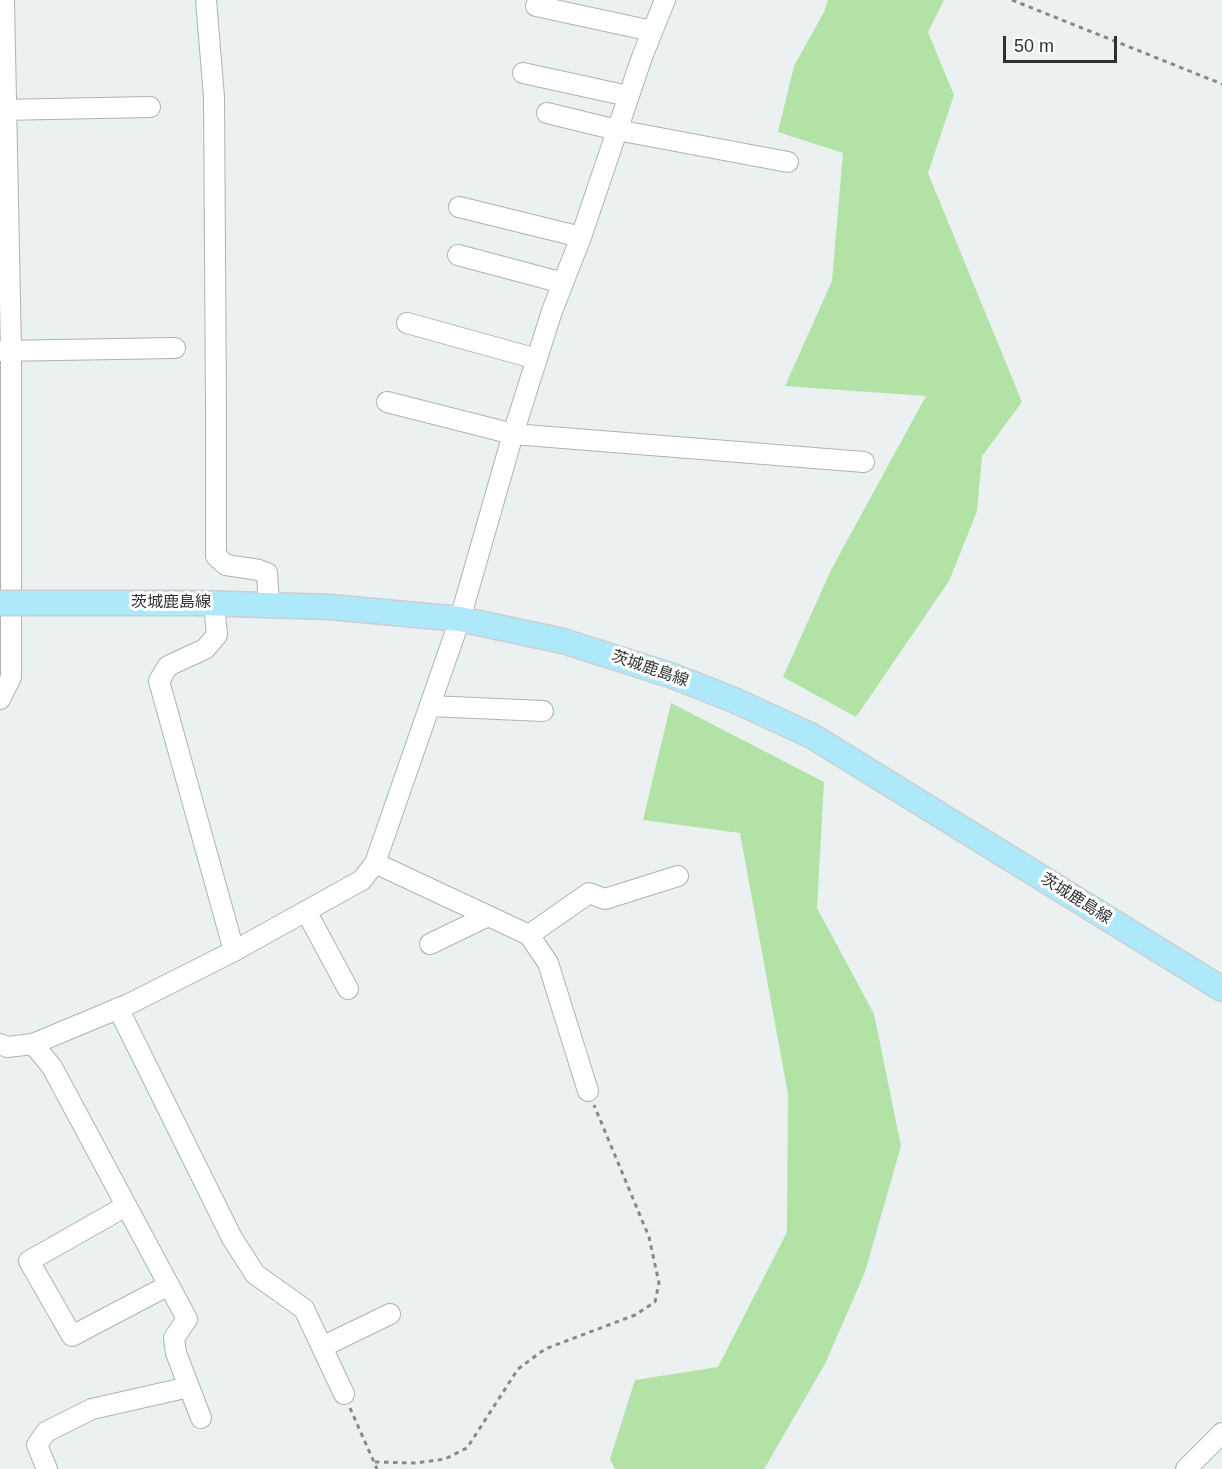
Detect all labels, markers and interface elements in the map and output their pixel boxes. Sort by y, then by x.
scale bar [1006,24,1120,62]
text: 50 m [1014,36,1054,56]
street label: 茨城鹿島線 [131,593,211,613]
street label: 茨城鹿島線 [609,647,691,691]
street label: 茨城鹿島線 [1037,870,1115,928]

